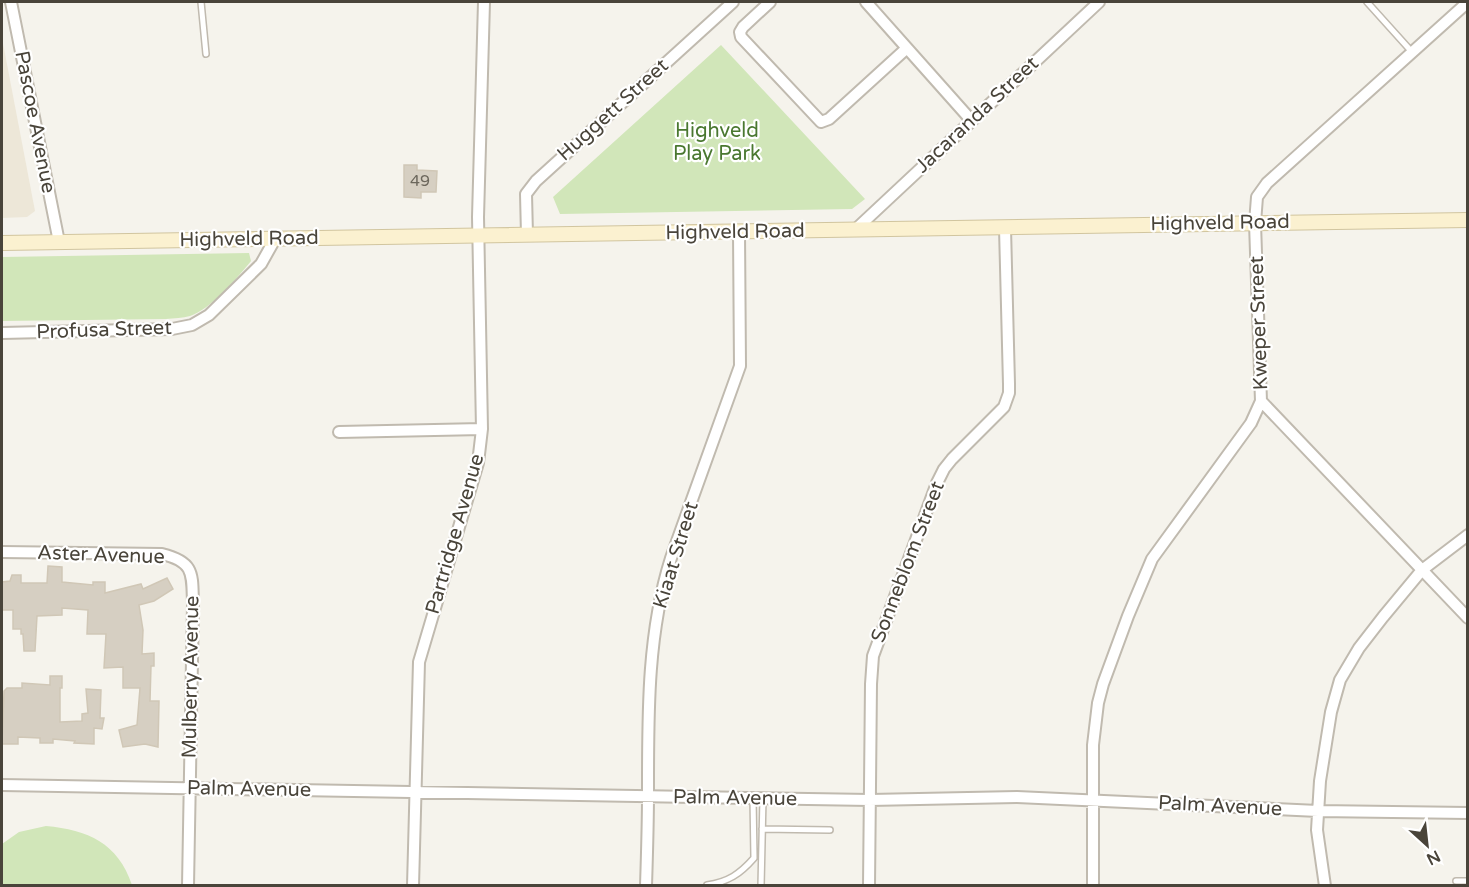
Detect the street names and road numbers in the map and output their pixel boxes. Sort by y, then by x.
street label: Pascoe Avenue [9,49,61,195]
street label: Jacaranda Street [910,52,1044,178]
street label: Huggett Street [552,54,674,166]
street label: Highveld Road [1150,210,1290,236]
street label: Highveld Road [665,219,805,245]
street label: Highveld Road [179,226,319,252]
street label: Kweper Street [1245,255,1273,391]
street label: Profusa Street [36,316,173,344]
street label: Partridge Avenue [421,451,489,617]
street label: Sonneblom Street [866,478,950,646]
street label: Kiaat Street [648,498,704,611]
street label: Aster Avenue [37,541,165,569]
street label: Mulberry Avenue [178,595,204,759]
street label: Palm Avenue [187,776,311,802]
street label: Palm Avenue [673,785,797,811]
street label: Palm Avenue [1157,791,1283,821]

